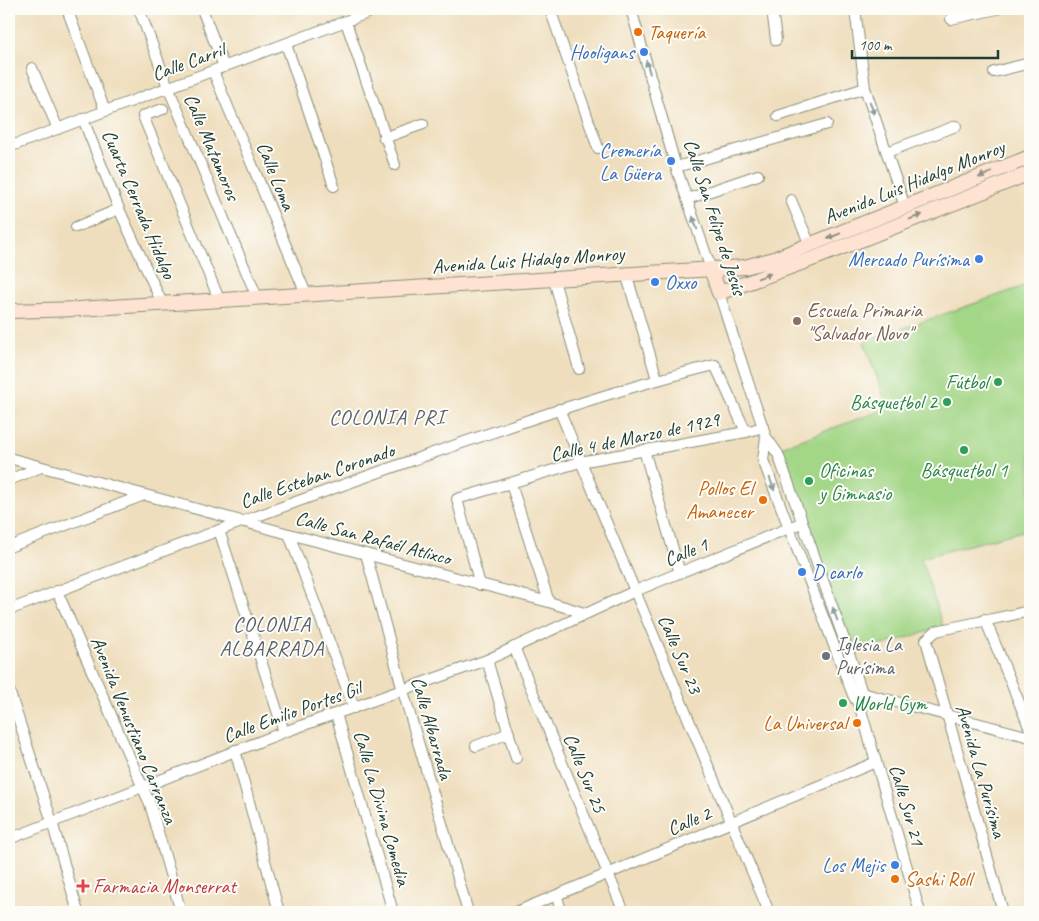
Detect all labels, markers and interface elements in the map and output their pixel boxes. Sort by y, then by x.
place label: Taquería [648,20,706,45]
marker: Taquería [632,26,644,38]
scale bar [852,28,998,60]
street label: Calle Carril [148,36,231,87]
text: 100 m [859,36,893,55]
place label: Hooligans [570,40,636,65]
marker: Hooligans [638,46,650,58]
one-way arrow [643,60,651,75]
street label: Calle Matamoros [178,90,247,206]
one-way arrow [869,101,876,116]
street label: Cuarta Cerrada Hidalgo [96,126,182,283]
street label: Avenida Luis Hidalgo Monroy [820,134,1010,230]
street label: Calle San Felipe de Jesús [678,136,753,300]
street label: Calle Loma [251,138,302,215]
place label: Cremería La Güera [599,138,663,186]
marker: Cremería La Güera [665,155,677,167]
one-way arrow [977,171,992,179]
one-way arrow [909,213,923,221]
one-way arrow [691,215,699,230]
one-way arrow [827,232,841,240]
street label: Avenida Luis Hidalgo Monroy [431,241,627,279]
place label: Mercado Purísima [848,247,971,272]
marker: Mercado Purísima [973,253,985,265]
place label: Oxxo [665,270,697,295]
one-way arrow [757,272,772,279]
marker: Oxxo [649,276,661,288]
place label: Escuela Primaria "Salvador Novo" [807,298,923,346]
marker: Escuela Primaria "Salvador Novo" [791,315,803,327]
place label: Fútbol [946,370,992,395]
marker: Fútbol [992,376,1004,388]
place label: Básquetbol 2 [850,390,939,415]
marker: Básquetbol 2 [941,396,953,408]
district label: COLONIA PRI [329,404,449,430]
street label: Calle 4 de Marzo de 1929 [548,406,724,467]
street label: Calle Esteban Coronado [237,437,399,514]
marker: Básquetbol 1 [958,444,970,456]
place label: Oficinas y Gimnasio [818,458,892,506]
place label: Básquetbol 1 [921,458,1008,483]
marker: Oficinas y Gimnasio [803,475,815,487]
place label: Pollos El Amanecer [686,476,757,524]
one-way arrow [768,477,776,492]
marker: Pollos El Amanecer [757,494,769,506]
street label: Calle San Rafaél Atlixco [293,505,455,571]
street label: Calle 1 [660,532,713,572]
place label: D carlo [812,560,864,585]
marker: D carlo [796,566,808,578]
one-way arrow [831,606,839,621]
district label: COLONIA ALBARRADA [220,611,325,661]
street label: Calle Sur 23 [652,611,709,699]
place label: Iglesia La Purísima [836,632,903,680]
street label: Avenida Venustiano Carranza [85,633,184,829]
marker: Iglesia La Purísima [820,650,832,662]
street label: Calle Emilio Portes Gil [219,674,368,749]
street label: Calle Albarrada [405,674,459,784]
place label: World Gym [853,691,929,716]
marker: World Gym [837,697,849,709]
street label: Avenida La Purísima [950,702,1012,842]
place label: La Universal [763,711,851,736]
marker: La Universal [851,717,863,729]
street label: Calle La Divina Comedia [348,728,416,890]
street label: Calle Sur 25 [558,730,613,817]
street label: Calle Sur 21 [883,761,931,850]
street label: Calle 2 [663,800,717,841]
place label: Los Mejis [822,853,887,878]
marker: Los Mejis [889,859,901,871]
place label: Sashi Roll [905,867,975,892]
marker: Sashi Roll [889,873,901,885]
place label: Farmacia Monserrat [93,874,238,899]
marker: Farmacia Monserrat [77,880,89,892]

